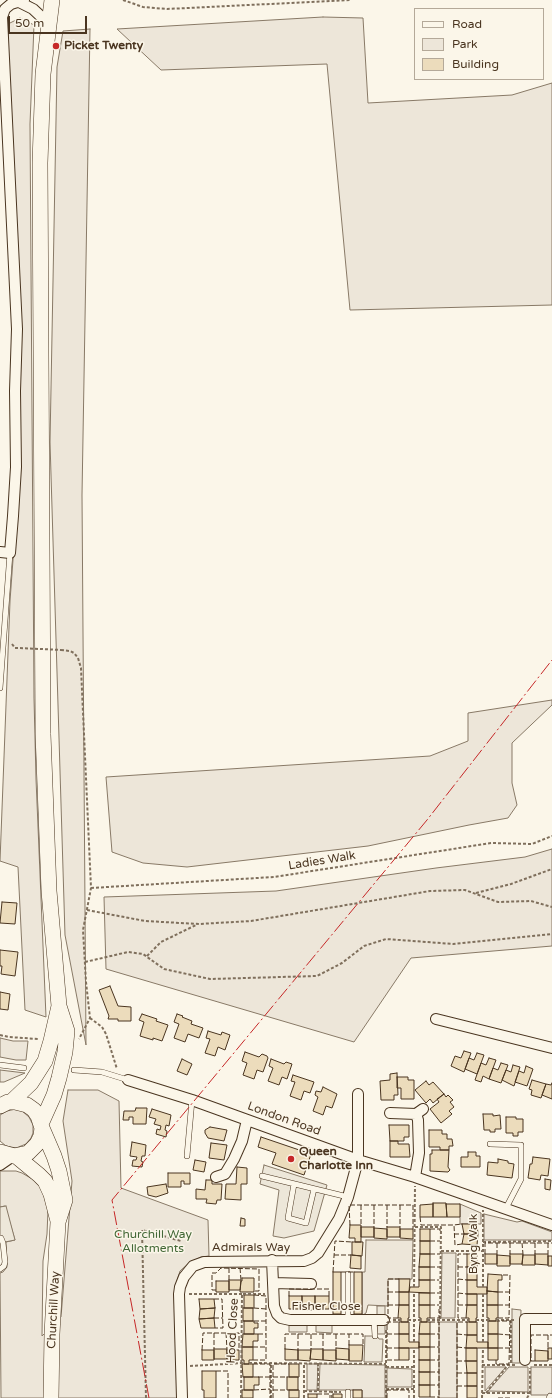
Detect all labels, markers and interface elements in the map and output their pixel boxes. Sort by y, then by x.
scale bar [10,8,89,34]
legend [414,8,544,80]
text: 50 m [15,16,44,30]
text: Road [452,17,482,31]
text: Park [452,37,478,51]
place label: Picket Twenty [64,39,143,53]
marker: Picket Twenty [51,41,61,51]
text: Building [452,57,499,71]
street label: Ladies Walk [287,849,357,873]
street label: London Road [245,1099,323,1139]
place label: Queen Charlotte Inn [299,1145,373,1173]
marker: Queen Charlotte Inn [286,1154,296,1164]
street label: Byng Walk [467,1214,481,1274]
park label: Churchill Way Allotments [114,1228,192,1256]
street label: Admirals Way [212,1241,290,1255]
street label: Churchill Way [45,1271,63,1349]
street label: Hood Close [224,1298,242,1364]
street label: Fisher Close [292,1300,360,1314]

